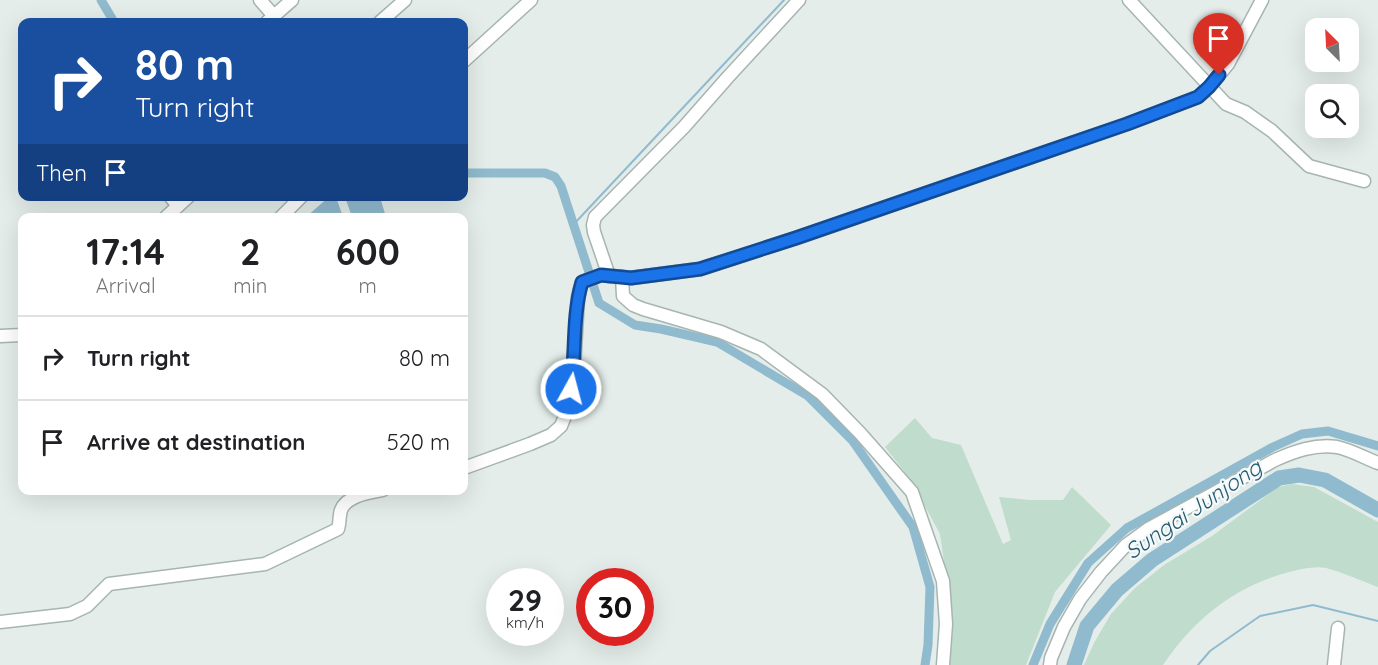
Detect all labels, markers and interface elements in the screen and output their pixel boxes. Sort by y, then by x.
pin [1193,13,1244,75]
north arrow [1305,18,1359,72]
map controls [1305,18,1359,138]
icon: arrive [1202,22,1235,55]
text: 80 m [135,38,234,91]
icon: right [36,42,114,120]
button: search [1305,84,1359,138]
text: Turn right [135,90,254,124]
icon: arrive [99,156,132,189]
text: Then [36,159,87,187]
text: 17:14 [86,229,165,274]
text: 2 [240,229,261,274]
text: 600 [336,229,400,274]
text: Arrival [96,273,156,298]
text: min [233,273,267,298]
text: m [359,273,377,298]
icon: right [36,342,69,375]
text: Turn right [87,344,191,372]
text: 80 m [399,344,450,372]
position arrow [539,357,603,421]
icon: arrive [36,426,69,459]
text: Arrive at destination [87,428,305,456]
text: 520 m [387,428,450,456]
water label: Sungai Junjong [1119,452,1268,565]
speed limit sign: 30 [576,568,654,646]
text: 29 [508,581,542,619]
text: km/h [506,613,544,632]

